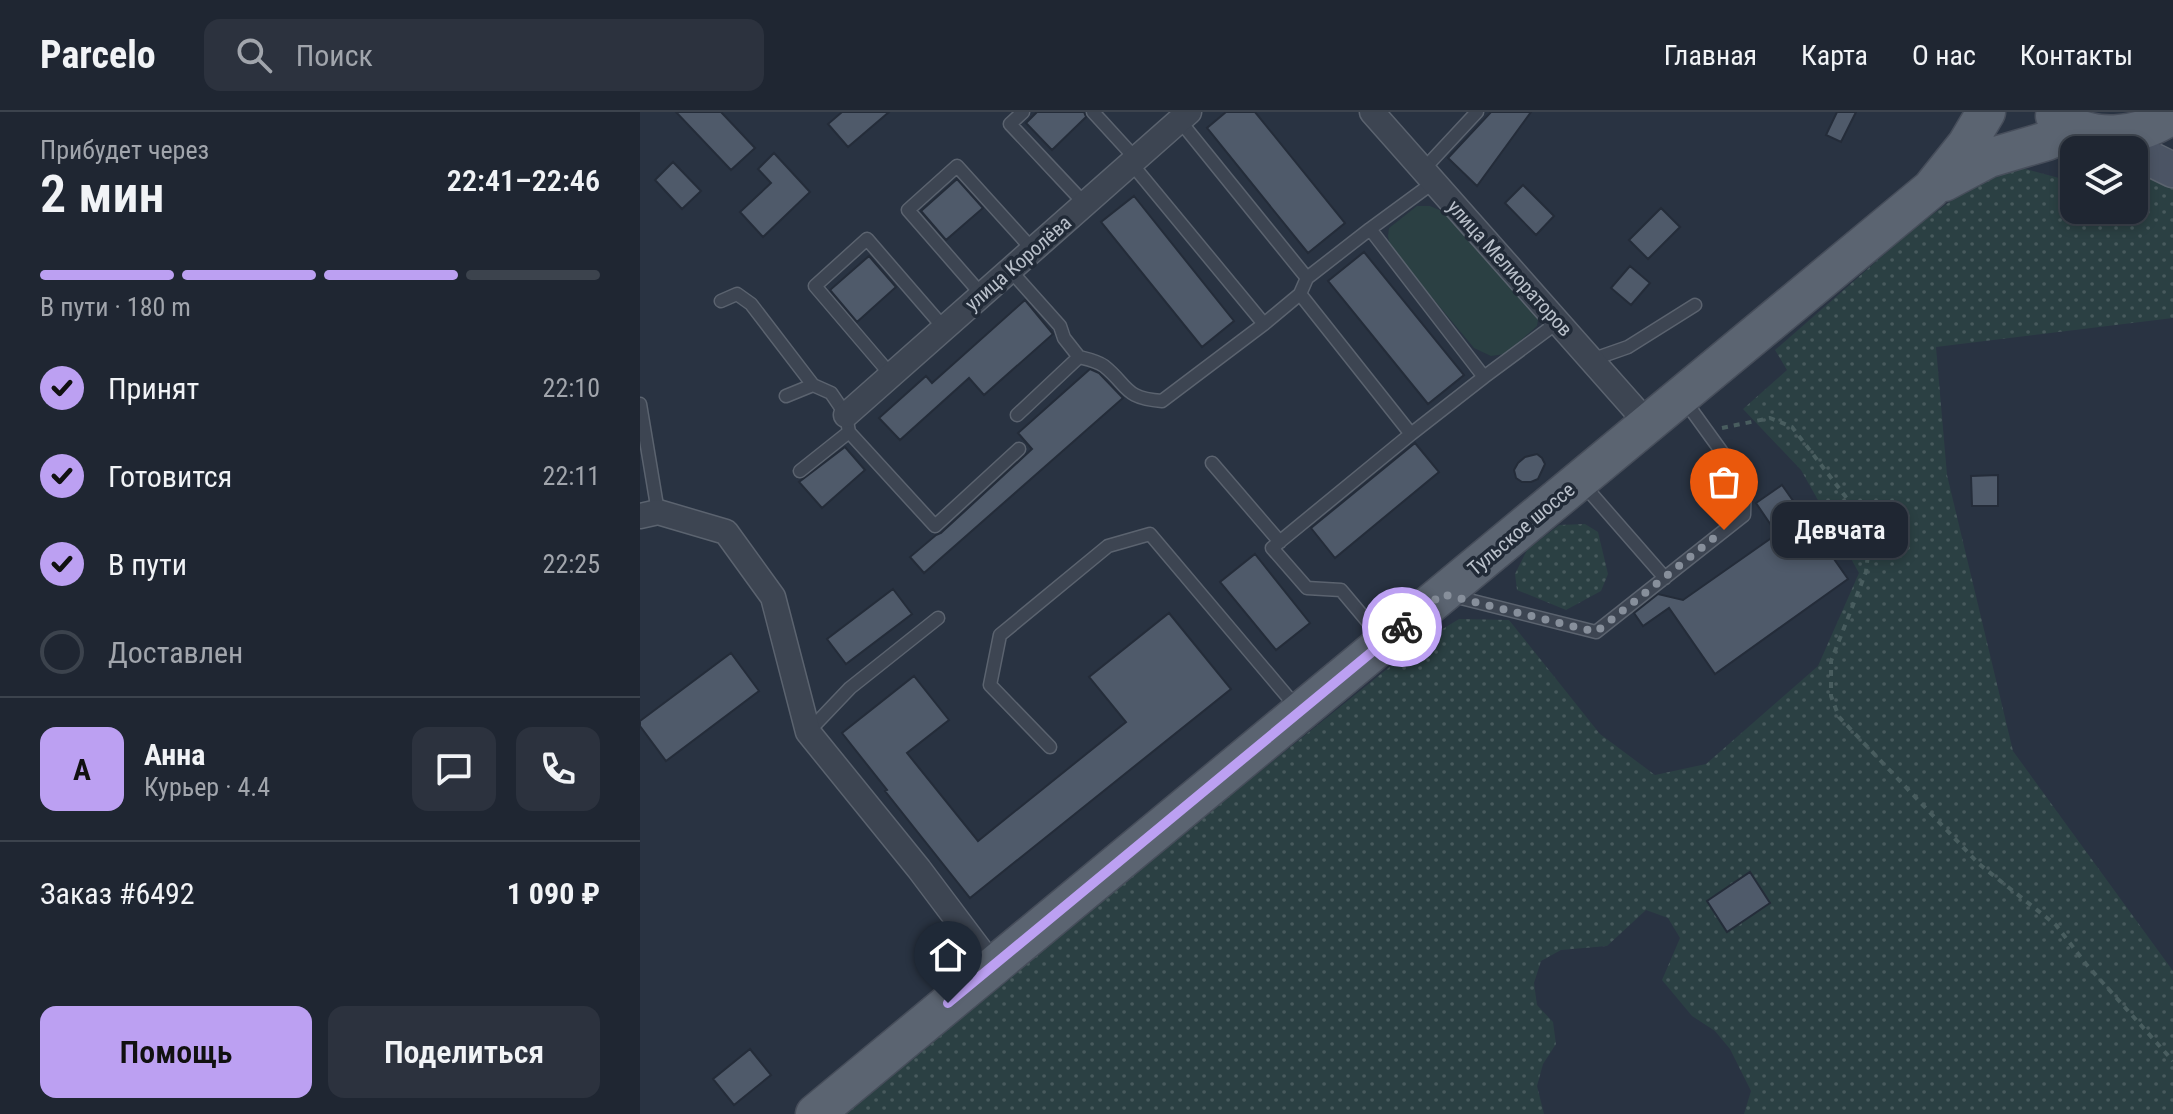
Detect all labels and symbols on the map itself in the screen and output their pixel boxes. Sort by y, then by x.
street label: улица Мелиораторов [1442,195,1578,341]
street label: улица Королёва [960,210,1076,316]
pin [1690,448,1758,530]
street label: Тульское шоссе [1463,477,1579,581]
callout: Девчата [1772,502,1908,558]
courier [1362,587,1442,667]
pin [914,921,982,1003]

